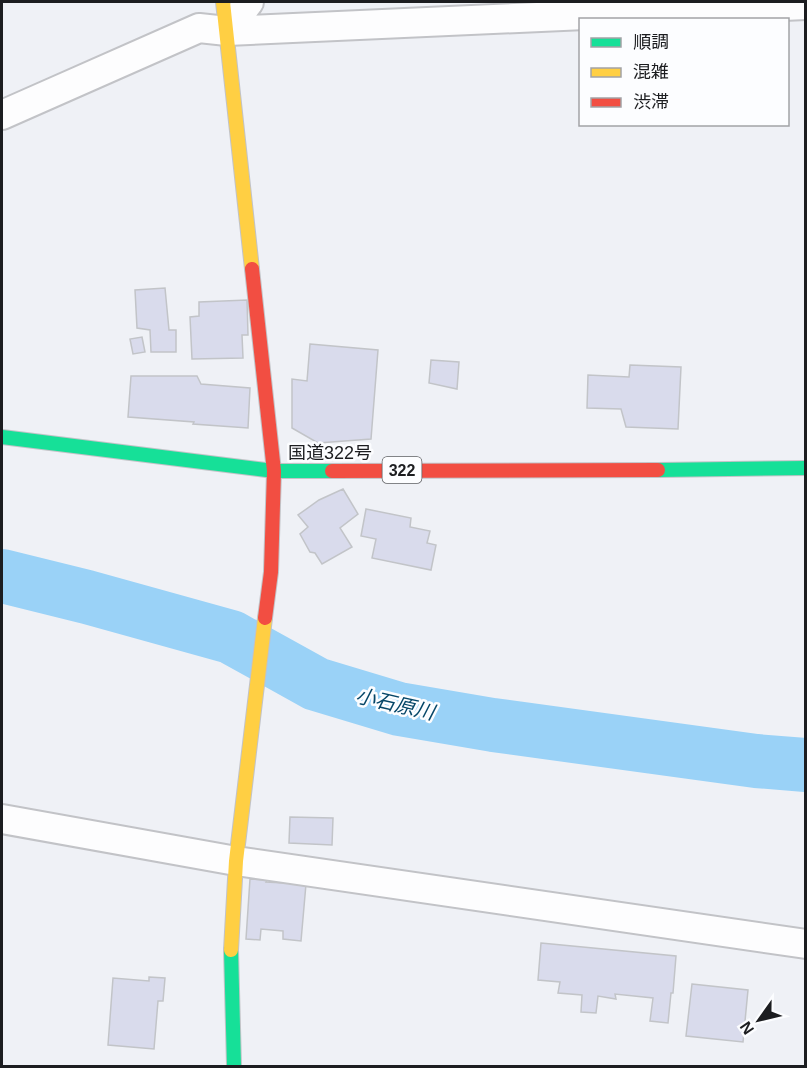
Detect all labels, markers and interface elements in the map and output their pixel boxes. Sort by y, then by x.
legend [579,18,789,126]
text: 順調 [633,32,669,52]
text: 混雑 [633,62,669,82]
text: 渋滞 [633,92,669,112]
street label: 国道322号 [288,443,372,463]
road number: 322 [382,457,422,483]
water label: 小石原川 [354,684,438,724]
north arrow [729,990,789,1050]
text: N [737,1019,757,1038]

